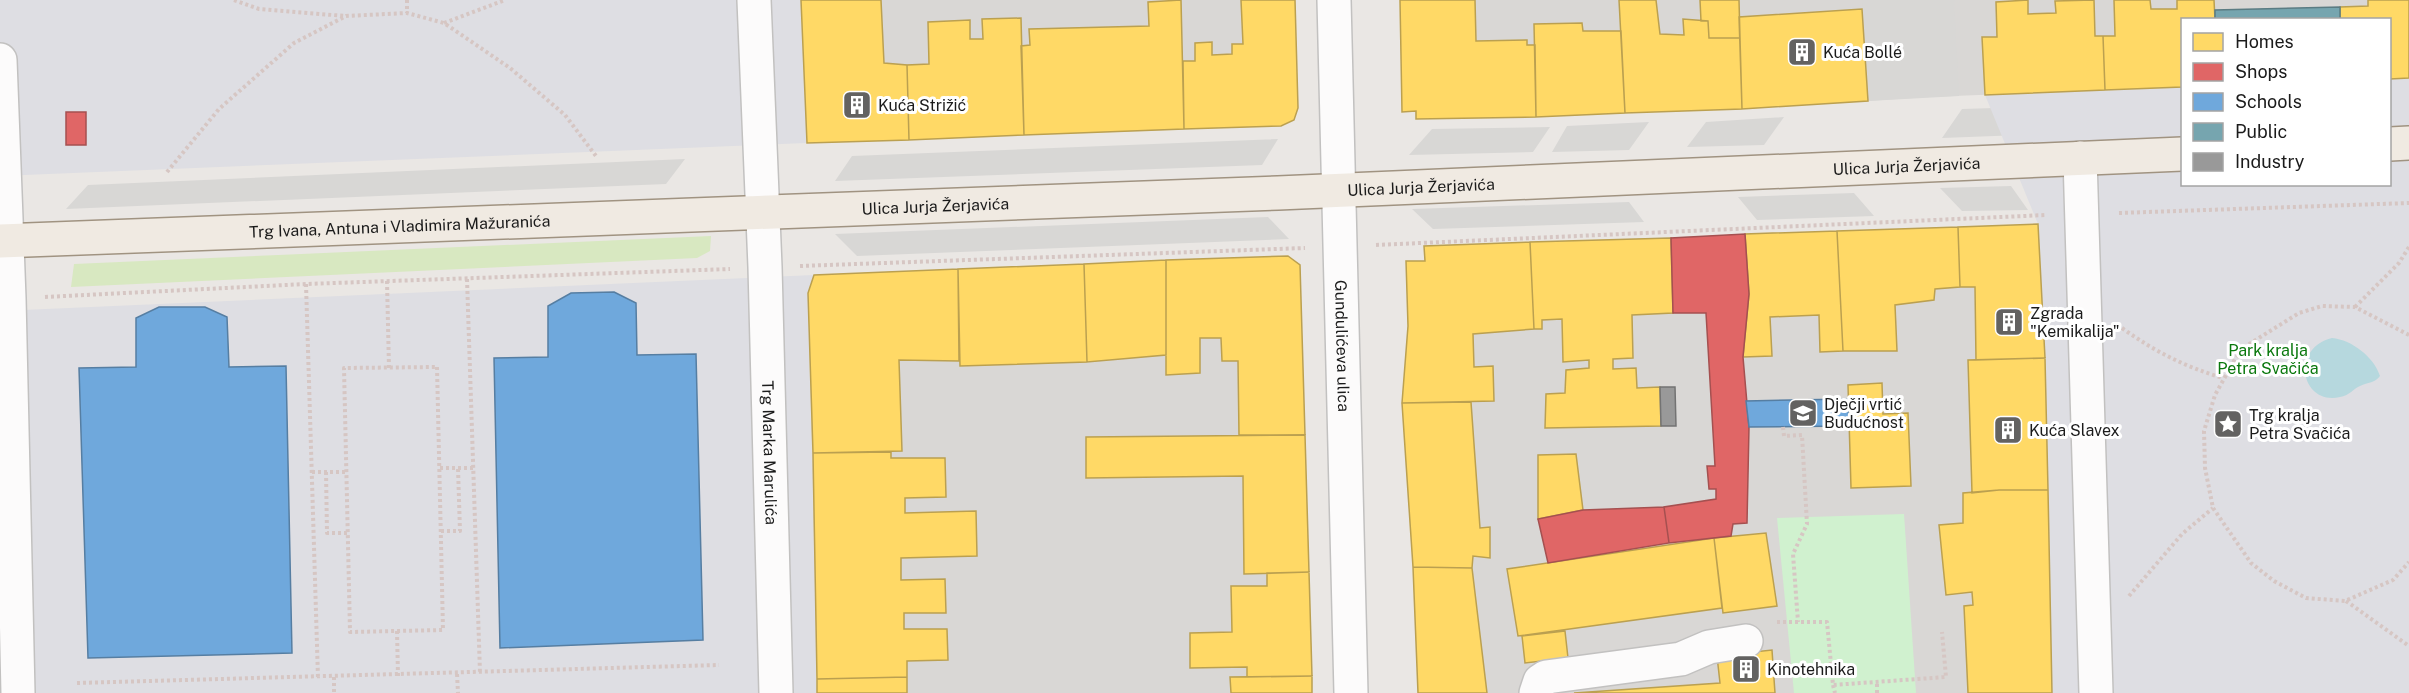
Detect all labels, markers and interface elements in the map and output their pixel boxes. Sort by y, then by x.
legend [2181,18,2391,186]
text: Homes [2235,31,2294,52]
building icon: Kuća Bollé [1786,36,1818,68]
place label: Kuća Bollé [1823,43,1902,62]
text: Shops [2235,61,2287,82]
building icon: Kuća Strižić [841,89,873,121]
text: Schools [2235,91,2302,112]
place label: Kuća Strižić [878,96,966,115]
text: Public [2235,121,2287,142]
text: Industry [2235,151,2305,172]
street label: Ulica Jurja Žerjavića [1832,153,1981,179]
street label: Ulica Jurja Žerjavića [1347,174,1495,200]
street label: Ulica Jurja Žerjavića [861,194,1010,218]
street label: Trg Ivana, Antuna i Vladimira Mažuranića [249,211,551,241]
street label: Gundulićeva ulica [1331,280,1354,412]
place label: Zgrada "Kemikalija" [2030,304,2120,341]
building icon: Zgrada "Kemikalija" [1993,306,2025,338]
park label: Park kralja Petra Svačića [2217,341,2319,378]
street label: Trg Marka Marulića [758,380,781,525]
place label: Dječji vrtić Budućnost [1824,395,1904,432]
school or university icon: Dječji vrtić Budućnost [1787,397,1819,429]
place label: Trg kralja Petra Svačića [2249,406,2350,443]
place icon: Trg kralja Petra Svačića [2212,408,2244,440]
building icon: Kuća Slavex [1992,414,2024,446]
place label: Kuća Slavex [2029,421,2120,440]
building icon: Kinotehnika [1730,653,1762,685]
place label: Kinotehnika [1767,660,1855,679]

